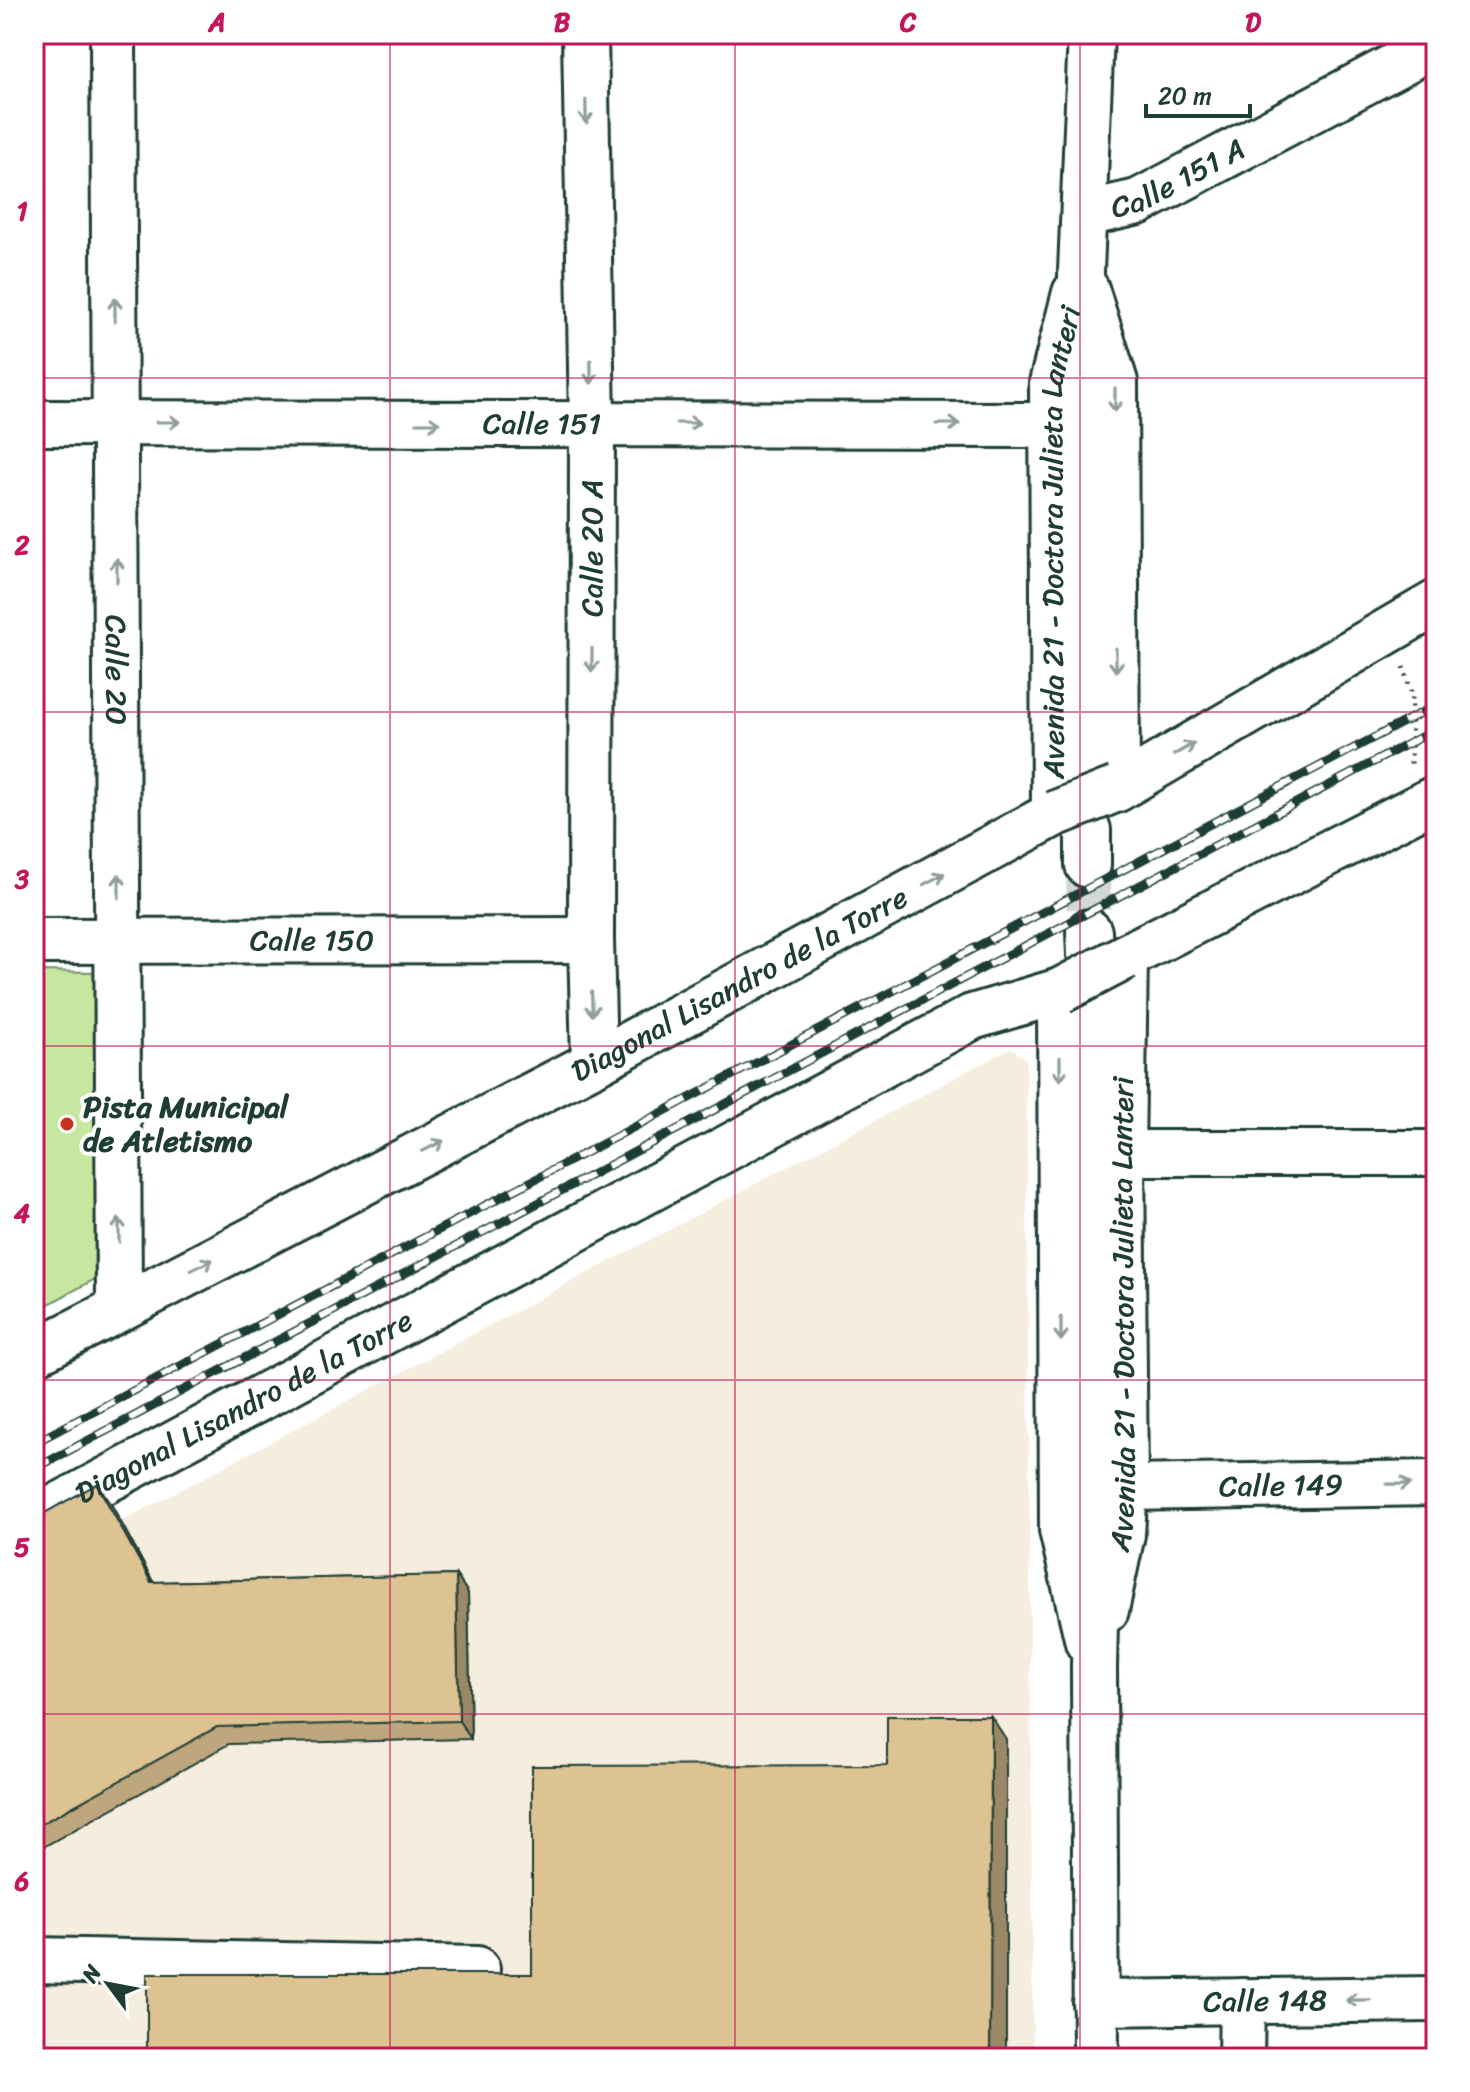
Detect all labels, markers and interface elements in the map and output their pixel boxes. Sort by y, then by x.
text: A [207,0,226,45]
text: B [554,0,571,45]
text: C [899,0,917,45]
text: D [1245,0,1261,45]
scale bar [1146,68,1250,118]
text: 20 m [1158,75,1212,117]
one-way arrow [578,98,594,125]
street label: Calle 151 A [1105,123,1255,234]
text: 1 [16,188,28,234]
one-way arrow [108,297,123,324]
street label: Avenida 21 - Doctora Julieta Lanteri [1025,299,1098,780]
one-way arrow [584,358,599,385]
one-way arrow [1107,386,1123,413]
street label: Calle 151 [483,397,601,451]
one-way arrow [154,414,181,430]
one-way arrow [414,415,441,431]
one-way arrow [674,415,701,431]
one-way arrow [934,417,961,432]
street label: Calle 20 A [565,479,619,617]
text: 2 [13,522,30,568]
one-way arrow [109,557,125,584]
street label: Calle 20 [89,615,143,725]
one-way arrow [584,646,600,673]
one-way arrow [1108,646,1124,673]
one-way arrow [1172,741,1195,757]
text: 3 [14,856,30,902]
one-way arrow [922,870,946,886]
street label: Diagonal Lisandro de la Torre [561,871,918,1098]
one-way arrow [111,873,127,900]
street label: Calle 150 [250,913,374,968]
one-way arrow [585,990,600,1017]
one-way arrow [1052,1055,1068,1082]
street label: Avenida 21 - Doctora Julieta Lanteri [1092,1074,1152,1557]
place label: Pista Municipal de Atletismo [83,1080,290,1168]
marker: Pista Municipal de Atletismo [58,1115,76,1133]
one-way arrow [421,1137,445,1153]
text: 4 [14,1190,30,1236]
one-way arrow [111,1217,127,1244]
one-way arrow [190,1256,214,1272]
street label: Diagonal Lisandro de la Torre [65,1294,423,1519]
one-way arrow [1053,1315,1069,1342]
street label: Calle 149 [1218,1457,1344,1513]
one-way arrow [1385,1476,1412,1492]
text: 5 [14,1524,30,1570]
text: 6 [14,1858,30,1904]
north arrow [68,1944,148,2024]
text: N [70,1956,112,1991]
street label: Calle 148 [1203,1973,1327,2029]
one-way arrow [1345,1992,1372,2008]

